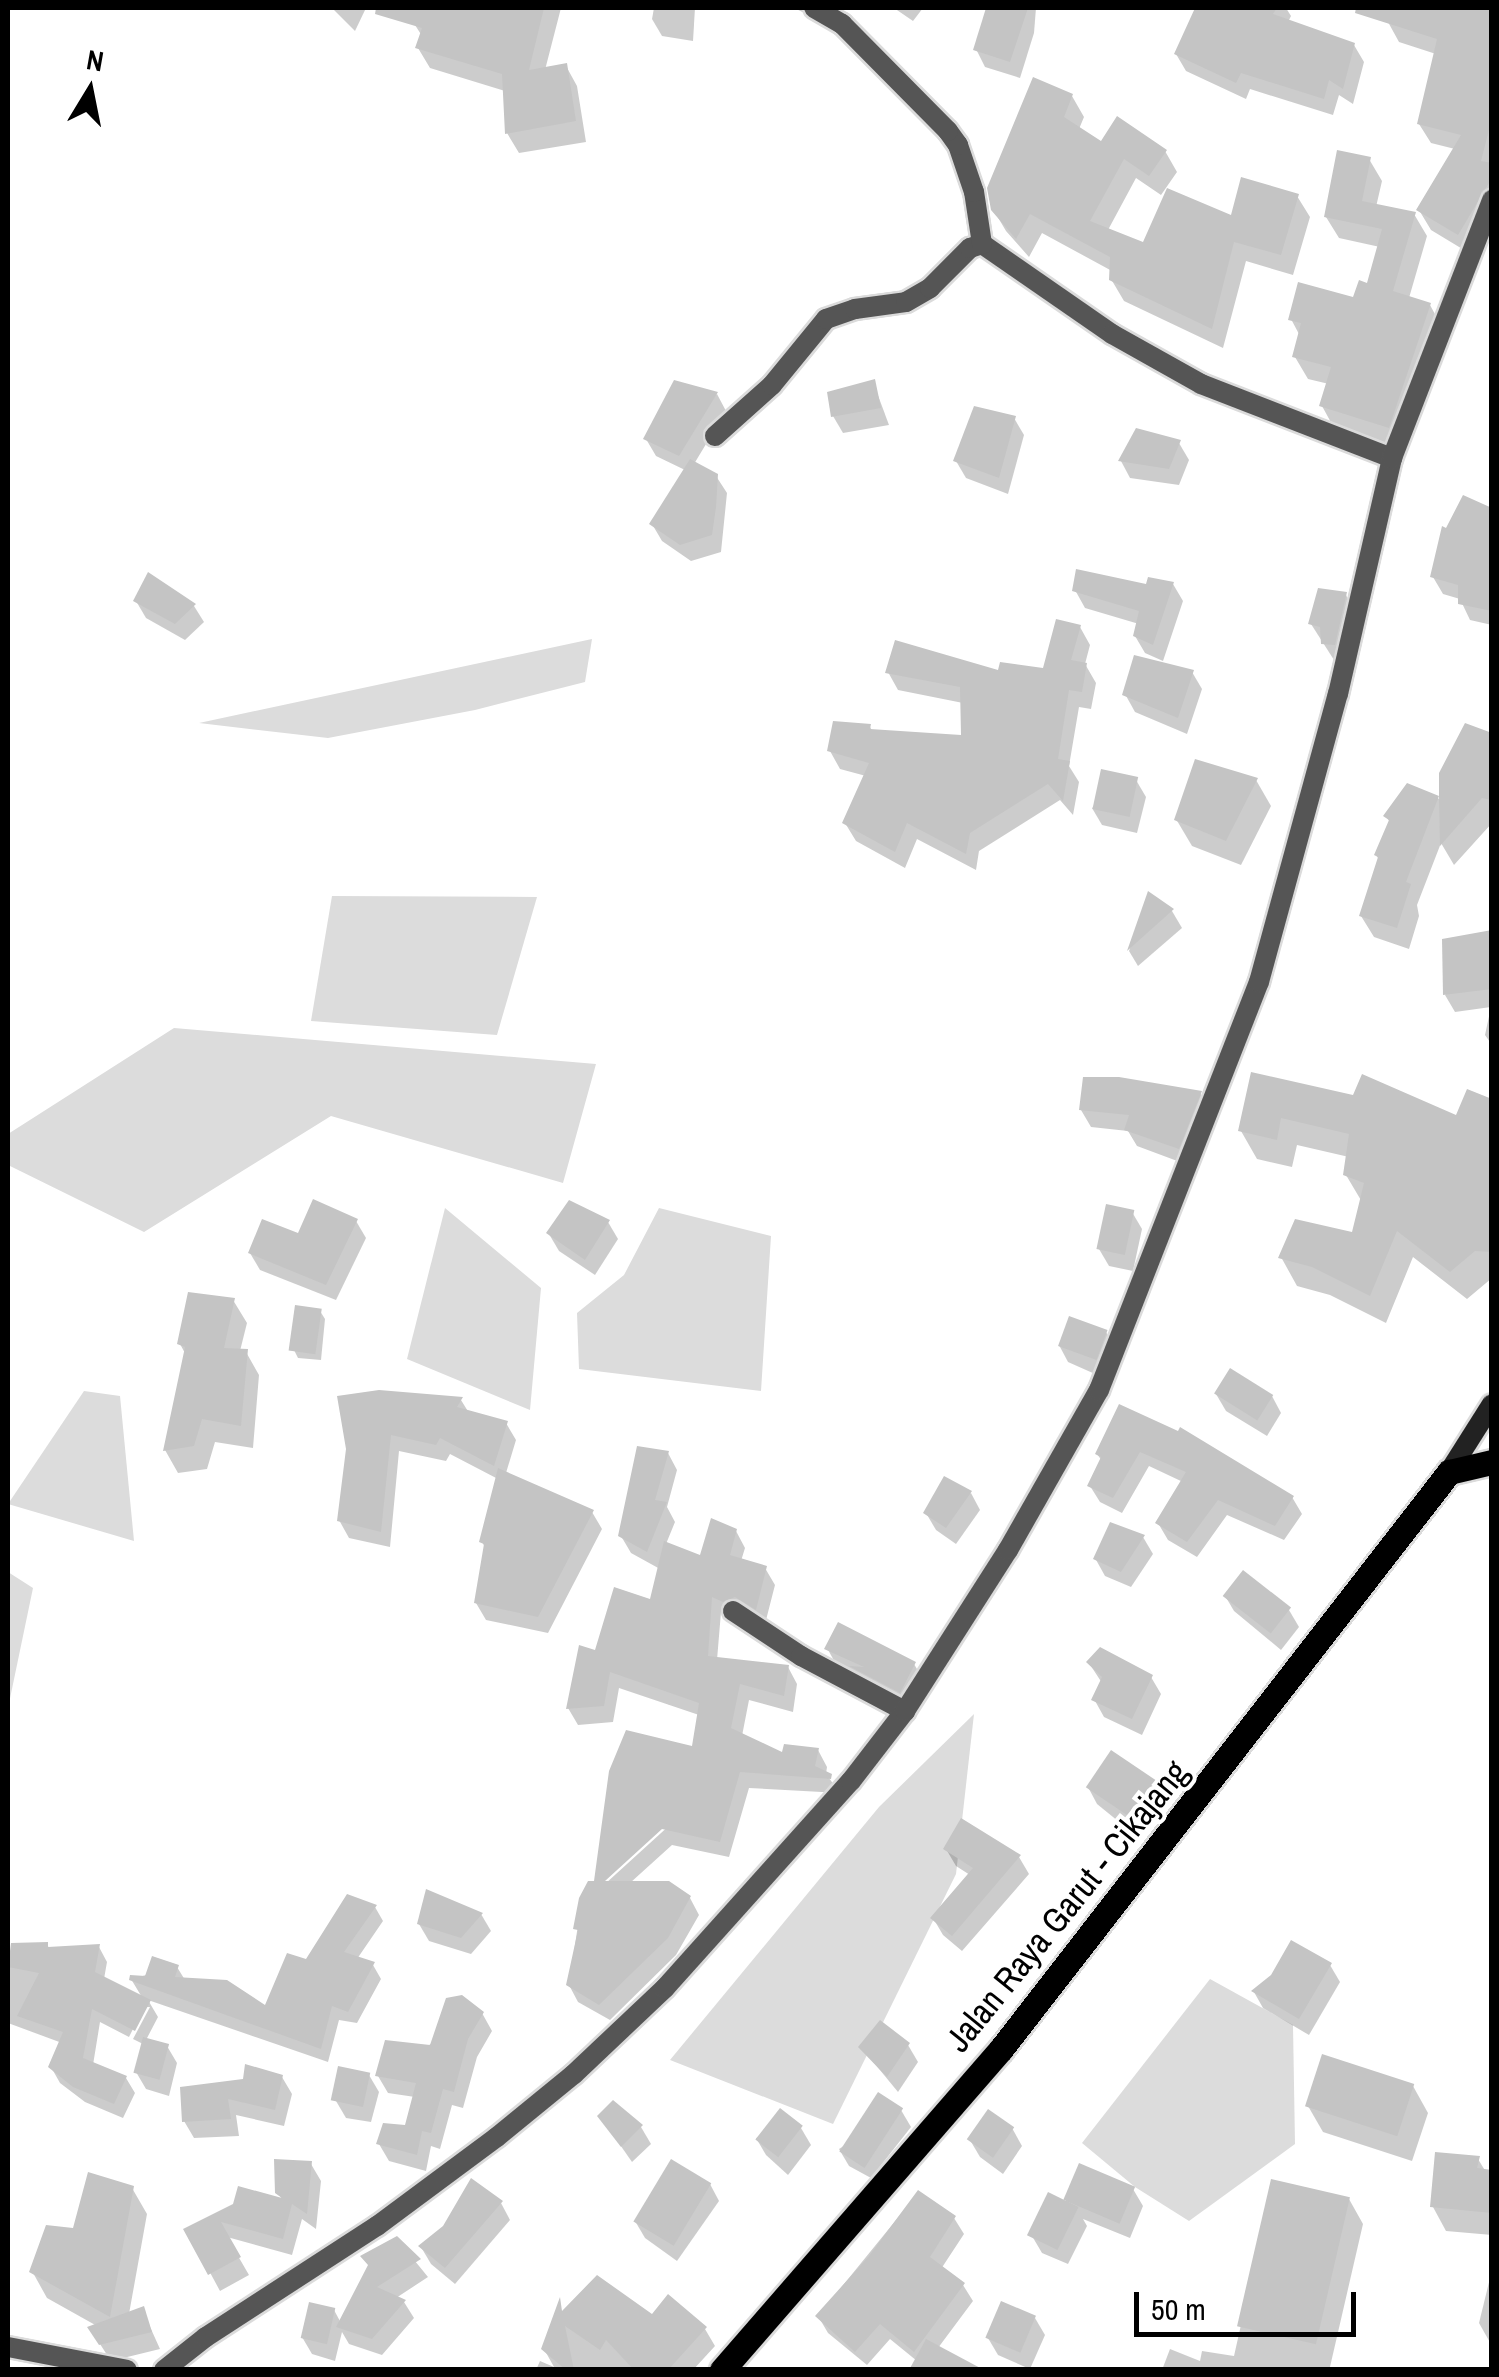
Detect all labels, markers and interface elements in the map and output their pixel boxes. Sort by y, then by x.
north arrow [40,40,140,140]
text: N [84,40,107,81]
street label: Jalan Raya Garut - Cikajang [937,1752,1197,2060]
scale bar [1139,2272,1362,2334]
text: 50 m [1151,2289,1206,2329]

